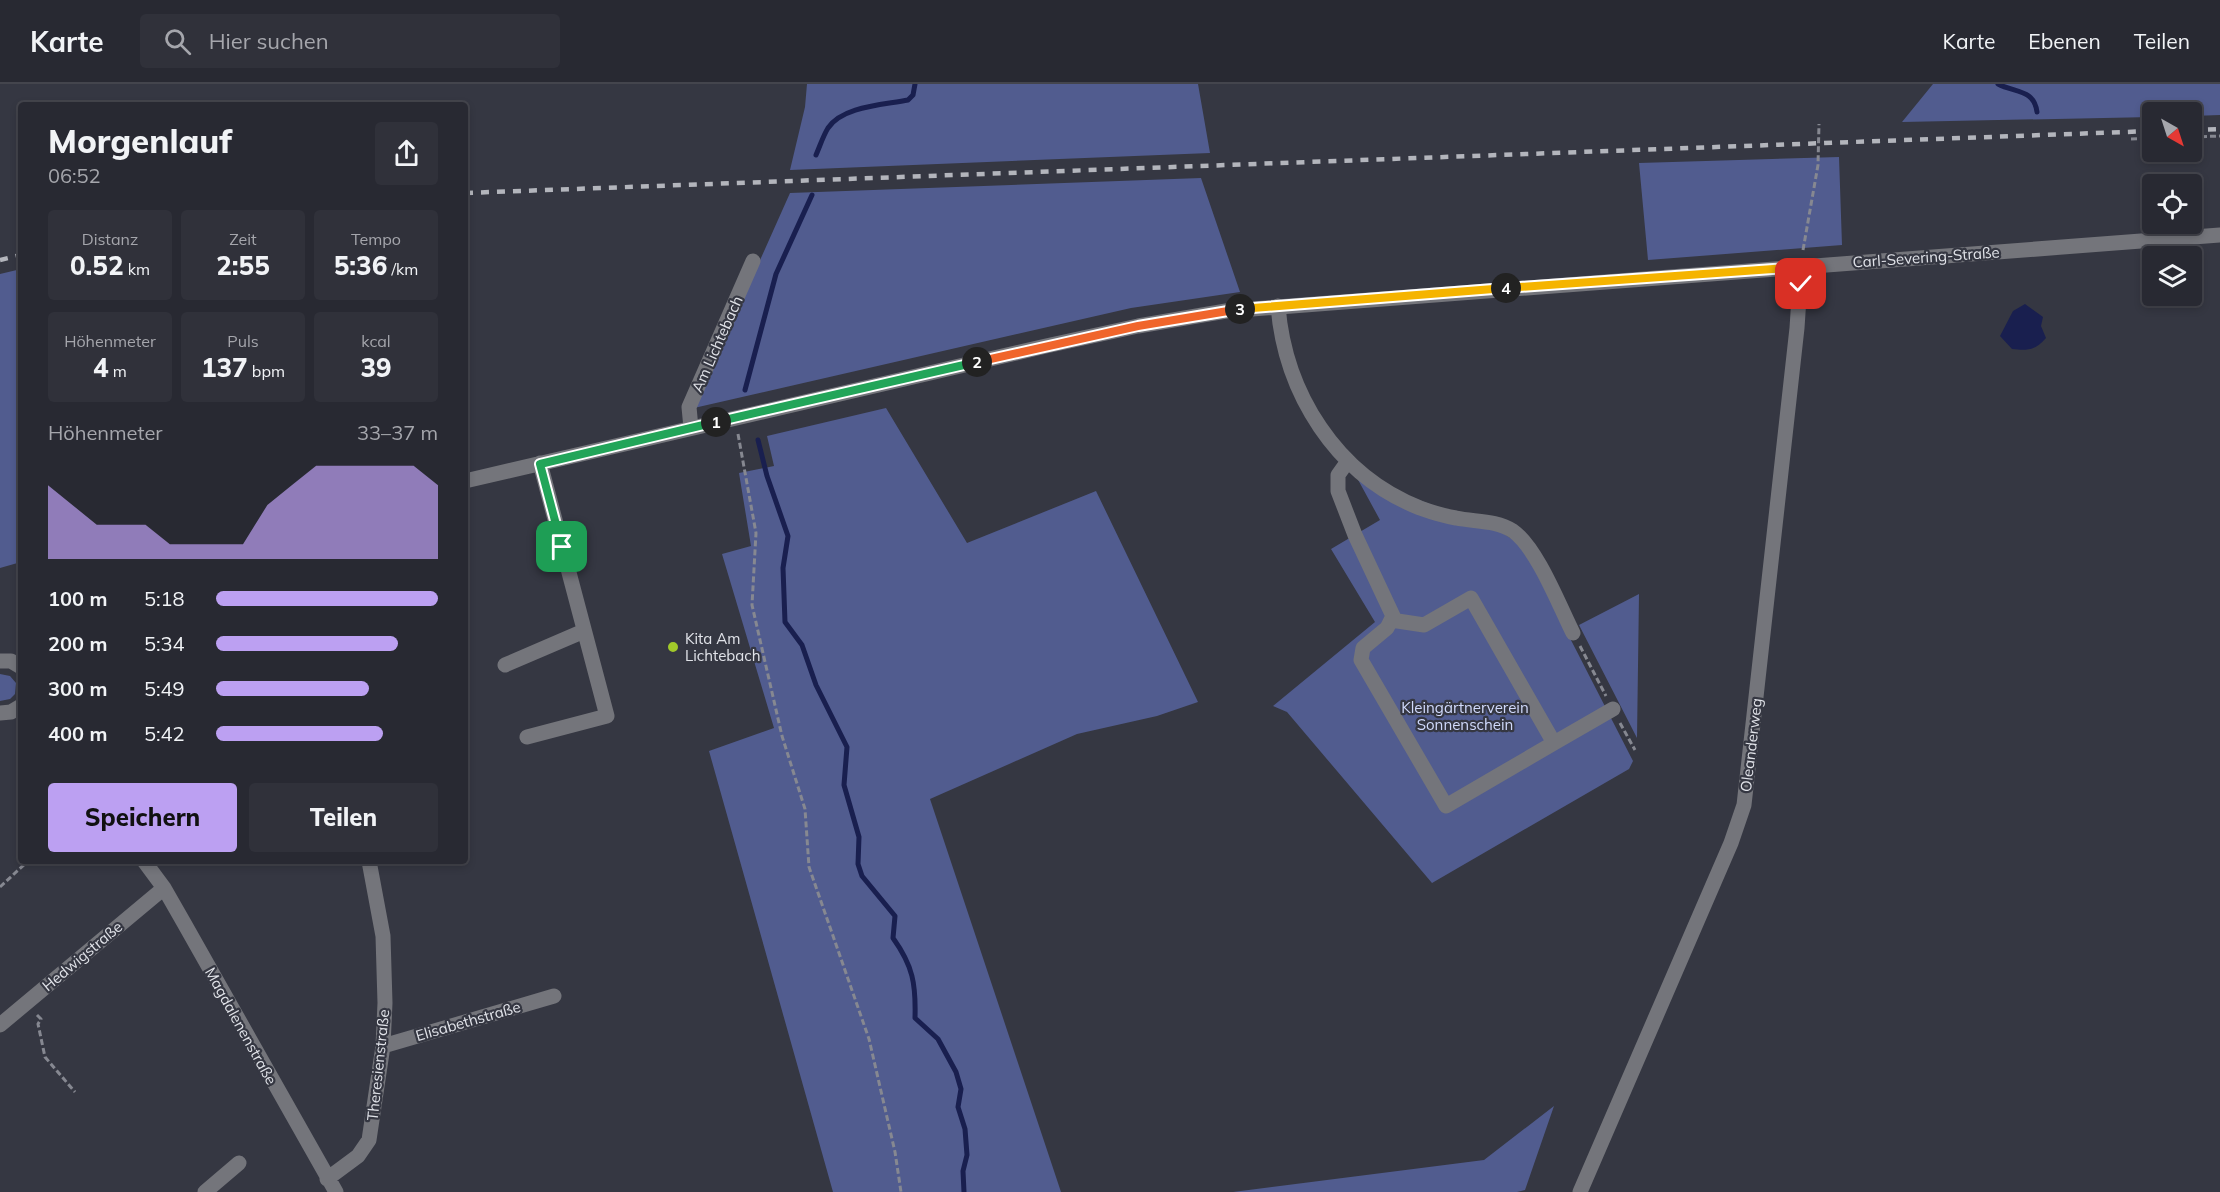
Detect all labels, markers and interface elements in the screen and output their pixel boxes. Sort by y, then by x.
search box [140,14,560,68]
text: Karte [30,24,104,59]
icon: search [161,25,194,58]
text: Hier suchen [209,27,329,55]
text: Karte [1943,28,1995,54]
text: Ebenen [2028,28,2101,54]
text: Teilen [2134,28,2190,54]
north arrow [2142,102,2202,162]
map controls [2142,102,2202,306]
text: Morgenlauf [48,120,232,161]
button: share [375,122,438,185]
text: 06:52 [48,163,101,188]
button: locate [2142,174,2202,234]
text: Distanz [82,229,138,249]
text: Zeit [229,229,257,249]
text: Tempo [351,229,401,249]
street label: Carl-Severing-Straße [1852,242,2000,272]
button: layers [2142,246,2202,306]
text: 0.52 [70,249,124,282]
text: 2:55 [216,249,270,282]
text: 5:36 [334,249,387,282]
pin [1775,258,1826,309]
text: km [124,259,150,279]
text: /km [387,259,418,279]
icon: check [1784,267,1817,300]
pin: 4 [1491,273,1521,303]
text: 4 [1501,278,1511,298]
street label: Am Lichtebach [687,293,747,395]
pin: 3 [1225,294,1255,324]
text: 3 [1235,299,1245,319]
text: Höhenmeter [64,331,156,351]
text: Puls [227,331,259,351]
text: kcal [361,331,391,351]
pin: 2 [962,347,992,377]
text: 4 [93,351,109,384]
text: 137 [201,351,248,384]
text: 39 [360,351,392,384]
text: 2 [972,352,982,372]
text: m [109,361,127,381]
text: bpm [248,361,285,381]
pin: 1 [701,407,731,437]
text: 1 [711,412,721,432]
text: Höhenmeter [48,420,163,445]
text: 33–37 m [357,420,438,445]
pin [536,521,587,572]
icon: arrive [545,530,578,563]
text: 100 m [48,586,107,611]
text: 5:18 [144,586,185,611]
place label: Kita Am Lichtebach [685,629,761,665]
text: 200 m [48,631,107,656]
text: 5:34 [144,631,185,656]
marker: Kita Am Lichtebach [666,640,680,654]
text: 300 m [48,676,107,701]
text: 5:49 [144,676,185,701]
street label: Oleanderweg [1736,697,1766,793]
park label: Kleingärtnerverein Sonnenschein [1401,698,1529,734]
text: 400 m [48,721,107,746]
text: 5:42 [144,721,185,746]
button: Speichern [48,783,237,852]
button: Teilen [249,783,438,852]
street label: Hedwigstraße [38,917,126,995]
street label: Magdalenenstraße [201,964,281,1088]
street label: Elisabethstraße [413,997,523,1045]
street label: Theresienstraße [363,1008,393,1122]

